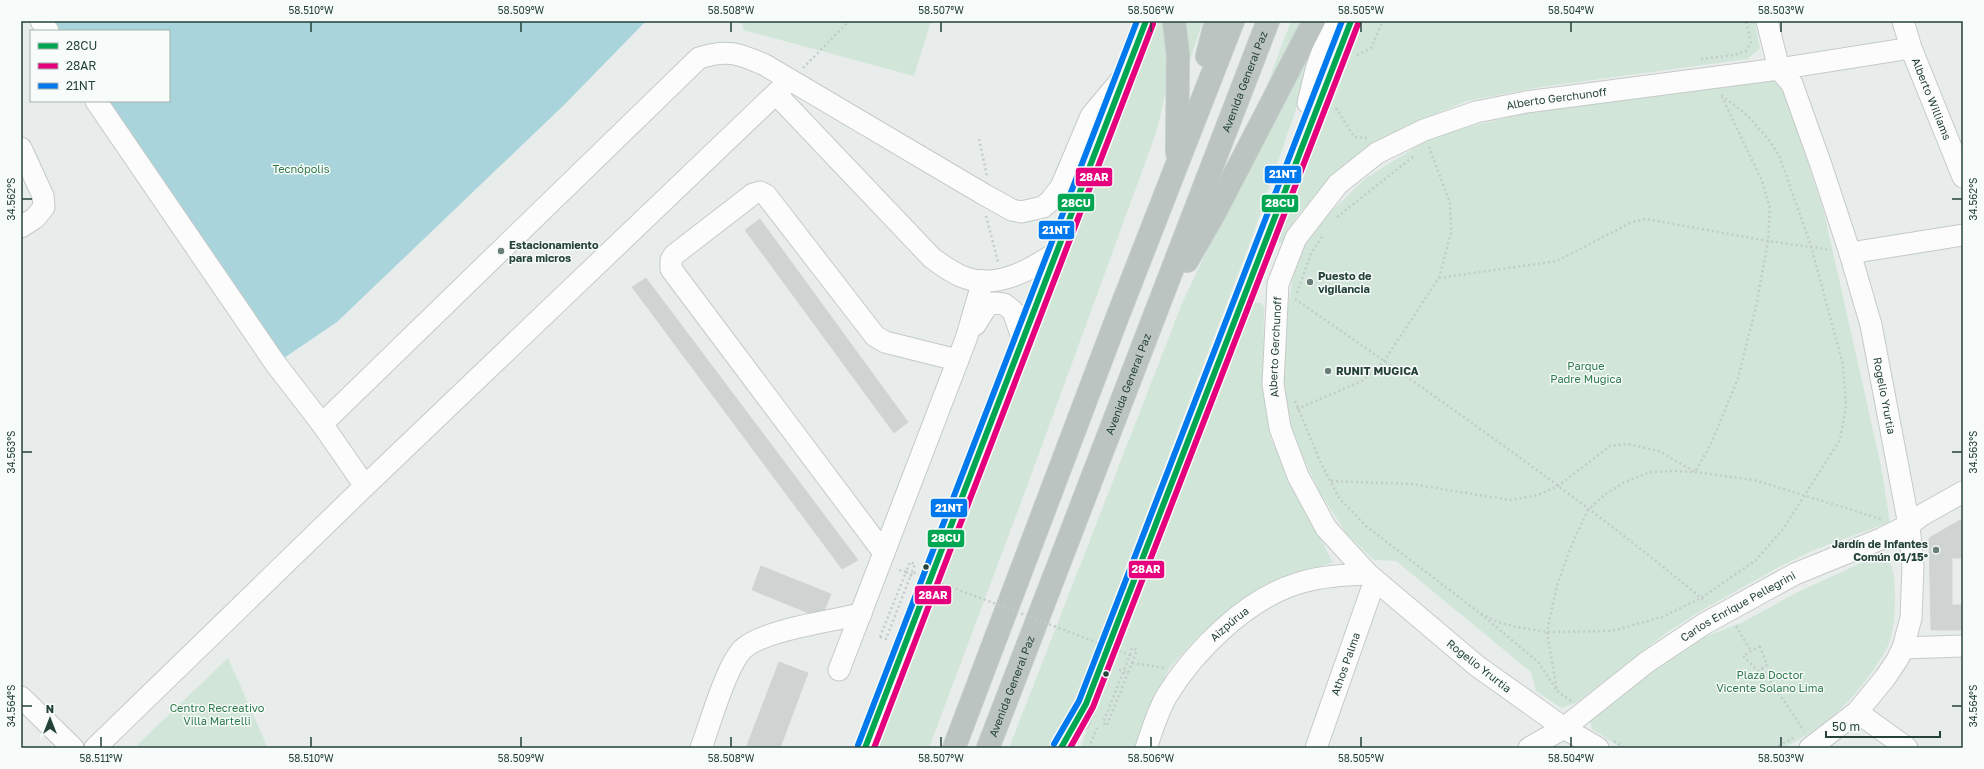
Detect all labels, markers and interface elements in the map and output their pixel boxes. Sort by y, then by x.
text: 58.510°W [288,4,334,16]
text: 58.509°W [498,4,545,16]
text: 58.508°W [708,4,755,16]
text: 58.507°W [918,4,964,16]
text: 58.506°W [1128,4,1175,16]
text: 58.505°W [1338,4,1384,16]
text: 58.504°W [1548,4,1594,16]
text: 58.503°W [1758,4,1805,16]
street label: Avenida General Paz [1219,29,1270,134]
legend [30,30,170,102]
text: 28CU [66,38,97,53]
street label: Alberto Williams [1910,56,1954,142]
text: 28AR [66,58,96,73]
text: 21NT [66,78,96,93]
street label: Alberto Gerchunoff [1505,85,1608,112]
park label: Tecnópolis [272,162,330,175]
line badge: 21NT [1264,165,1302,184]
line badge: 28AR [1075,167,1113,187]
text: 21NT [1269,167,1297,180]
text: 28AR [1079,170,1109,183]
text: 34.562°S [5,178,17,220]
text: 34.562°S [1967,178,1979,220]
line badge: 28CU [1057,193,1095,212]
line badge: 28CU [1261,194,1299,213]
text: 28CU [1061,196,1091,209]
text: 28CU [1265,196,1295,209]
line badge: 21NT [1038,220,1075,240]
text: 21NT [1042,223,1070,236]
place label: Estacionamiento para micros [509,238,599,264]
marker: Estacionamiento para micros [496,246,506,256]
place label: Puesto de vigilancia [1318,269,1372,295]
marker: Puesto de vigilancia [1305,277,1315,287]
street label: Alberto Gerchunoff [1266,296,1283,399]
street label: Avenida General Paz [1102,331,1153,436]
street label: Rogelio Yrurtia [1871,356,1899,435]
park label: Parque Padre Mugica [1550,359,1622,385]
place label: RUNIT MUGICA [1336,364,1419,377]
marker: RUNIT MUGICA [1323,366,1333,376]
text: 34.563°S [5,431,17,473]
text: 34.563°S [1967,431,1979,473]
line badge: 21NT [930,498,968,518]
text: 21NT [935,501,963,514]
line badge: 28CU [927,529,965,548]
text: 28CU [931,531,961,544]
place label: Jardín de Infantes Común 01/15° [1832,537,1929,563]
marker: Jardín de Infantes Común 01/15° [1931,545,1941,555]
line badge: 28AR [1128,560,1165,579]
unlabelled marker [921,562,931,572]
text: 28AR [1131,562,1161,575]
street label: Carlos Enrique Pellegrini [1678,568,1798,644]
line badge: 28AR [914,585,952,605]
text: 28AR [918,588,948,601]
street label: Aizpúrua [1207,604,1251,644]
street label: Athos Palma [1328,631,1362,697]
street label: Avenida General Paz [986,633,1037,739]
street label: Rogelio Yrurtia [1444,636,1514,695]
park label: Plaza Doctor Vicente Solano Lima [1716,668,1824,694]
unlabelled marker [1101,669,1111,679]
text: 34.564°S [5,685,17,727]
text: 34.564°S [1967,685,1979,727]
north arrow [30,699,70,739]
park label: Centro Recreativo Villa Martelli [170,701,265,727]
text: N [46,702,54,715]
scale bar [1826,713,1940,739]
text: 50 m [1832,719,1860,734]
text: 58.511°W [79,752,123,764]
text: 58.510°W [288,752,334,764]
text: 58.509°W [498,752,545,764]
text: 58.508°W [708,752,755,764]
text: 58.507°W [918,752,964,764]
text: 58.506°W [1128,752,1175,764]
text: 58.505°W [1338,752,1384,764]
text: 58.504°W [1548,752,1594,764]
text: 58.503°W [1758,752,1805,764]

